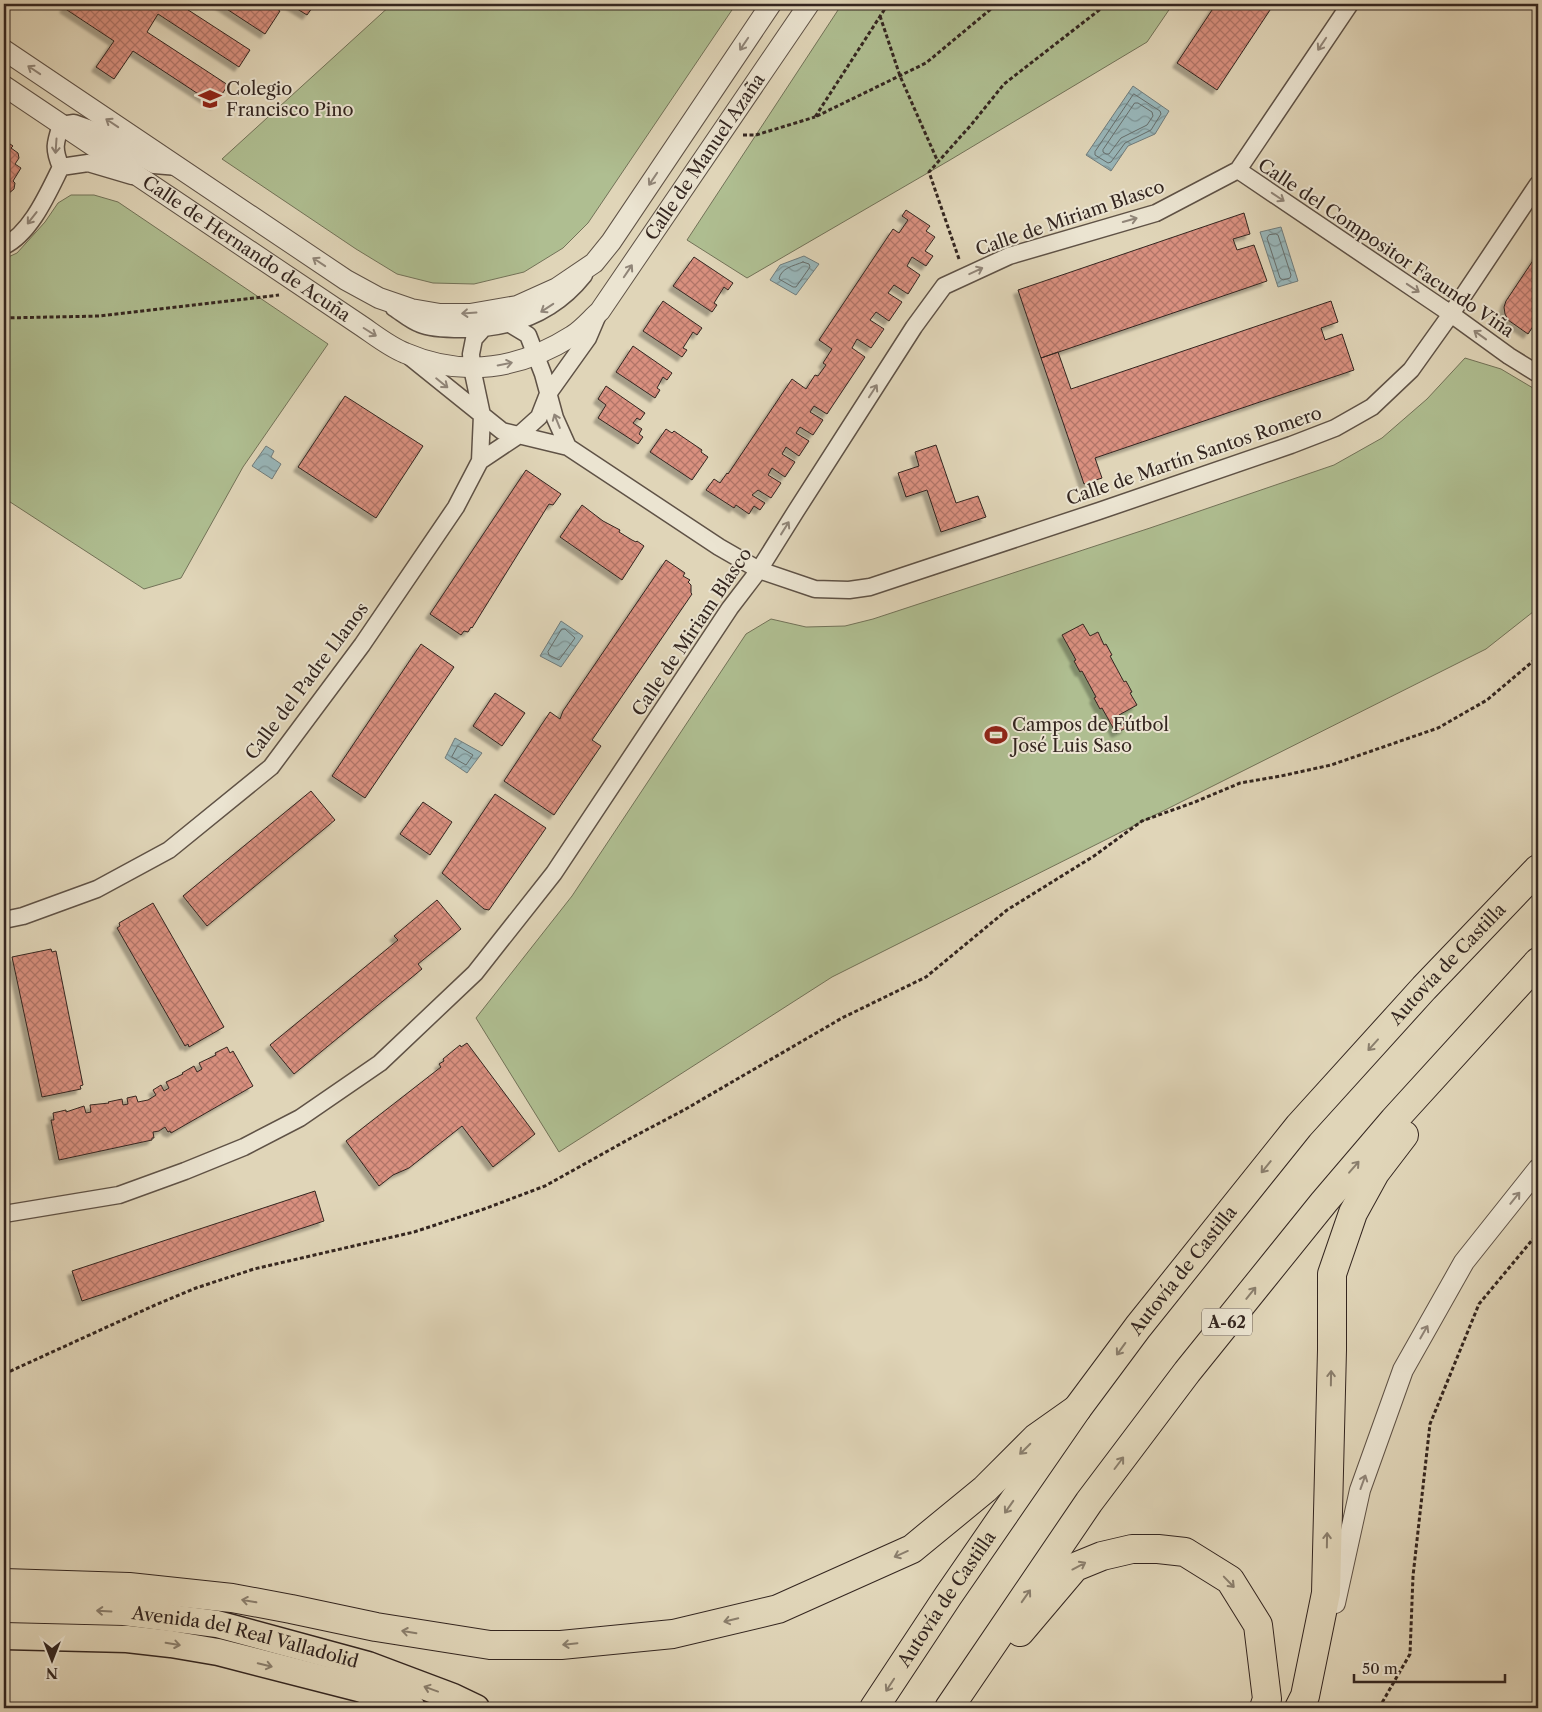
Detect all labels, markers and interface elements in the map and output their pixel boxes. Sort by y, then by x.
one-way arrow [738,37,749,51]
one-way arrow [1317,37,1327,51]
one-way arrow [27,65,41,76]
street label: Calle de Manuel Azaña [640,69,770,245]
place label: Colegio Francisco Pino [226,78,354,121]
school or university icon: Colegio Francisco Pino [197,86,223,112]
one-way arrow [105,117,119,127]
one-way arrow [52,138,61,154]
street label: Calle del Compositor Facundo Viña [1254,154,1519,342]
street label: Calle de Hernando de Acuña [138,171,355,327]
one-way arrow [648,172,658,186]
street label: Calle de Miriam Blasco [973,175,1167,261]
one-way arrow [1271,192,1285,203]
one-way arrow [27,212,38,225]
one-way arrow [1122,215,1138,225]
one-way arrow [312,257,326,267]
one-way arrow [623,264,633,278]
one-way arrow [968,266,983,276]
one-way arrow [1405,284,1419,294]
one-way arrow [540,304,554,314]
one-way arrow [461,309,477,318]
one-way arrow [362,327,376,337]
one-way arrow [1473,330,1487,340]
one-way arrow [496,359,512,368]
one-way arrow [435,378,449,388]
one-way arrow [868,385,878,399]
street label: Calle de Martín Santos Romero [1063,402,1325,510]
one-way arrow [551,414,561,429]
one-way arrow [780,522,790,536]
street label: Calle de Miriam Blasco [627,544,757,720]
street label: Calle del Padre Llanos [241,598,373,764]
place label: Campos de Fútbol José Luis Saso [1009,714,1169,757]
sports icon: Campos de Fútbol José Luis Saso [983,722,1009,748]
street label: Autovía de Castilla [1384,898,1511,1030]
one-way arrow [1367,1038,1379,1051]
one-way arrow [1261,1160,1272,1173]
one-way arrow [1348,1161,1359,1174]
one-way arrow [1510,1191,1521,1204]
street label: Autovía de Castilla [1124,1201,1242,1340]
one-way arrow [1245,1287,1256,1300]
road number: A-62 [1202,1308,1252,1335]
one-way arrow [1419,1324,1429,1339]
one-way arrow [1116,1342,1127,1355]
one-way arrow [1326,1370,1336,1386]
one-way arrow [1019,1443,1031,1456]
one-way arrow [1114,1456,1124,1470]
one-way arrow [1359,1474,1368,1490]
one-way arrow [1004,1499,1014,1513]
street label: Autovía de Castilla [893,1526,1001,1672]
one-way arrow [1322,1533,1332,1549]
one-way arrow [894,1549,909,1559]
one-way arrow [1072,1561,1087,1571]
one-way arrow [1223,1576,1235,1588]
one-way arrow [1021,1589,1031,1603]
one-way arrow [242,1596,258,1606]
street label: Avenida del Real Valladolid [130,1602,361,1673]
one-way arrow [97,1606,113,1616]
one-way arrow [723,1616,739,1625]
one-way arrow [401,1627,417,1637]
north arrow [28,1634,78,1684]
one-way arrow [164,1640,180,1650]
one-way arrow [563,1640,579,1649]
scale bar [1354,1652,1506,1684]
text: 50 m [1362,1659,1398,1678]
one-way arrow [257,1660,273,1670]
text: N [46,1664,58,1682]
one-way arrow [884,1678,895,1692]
one-way arrow [424,1684,439,1693]

